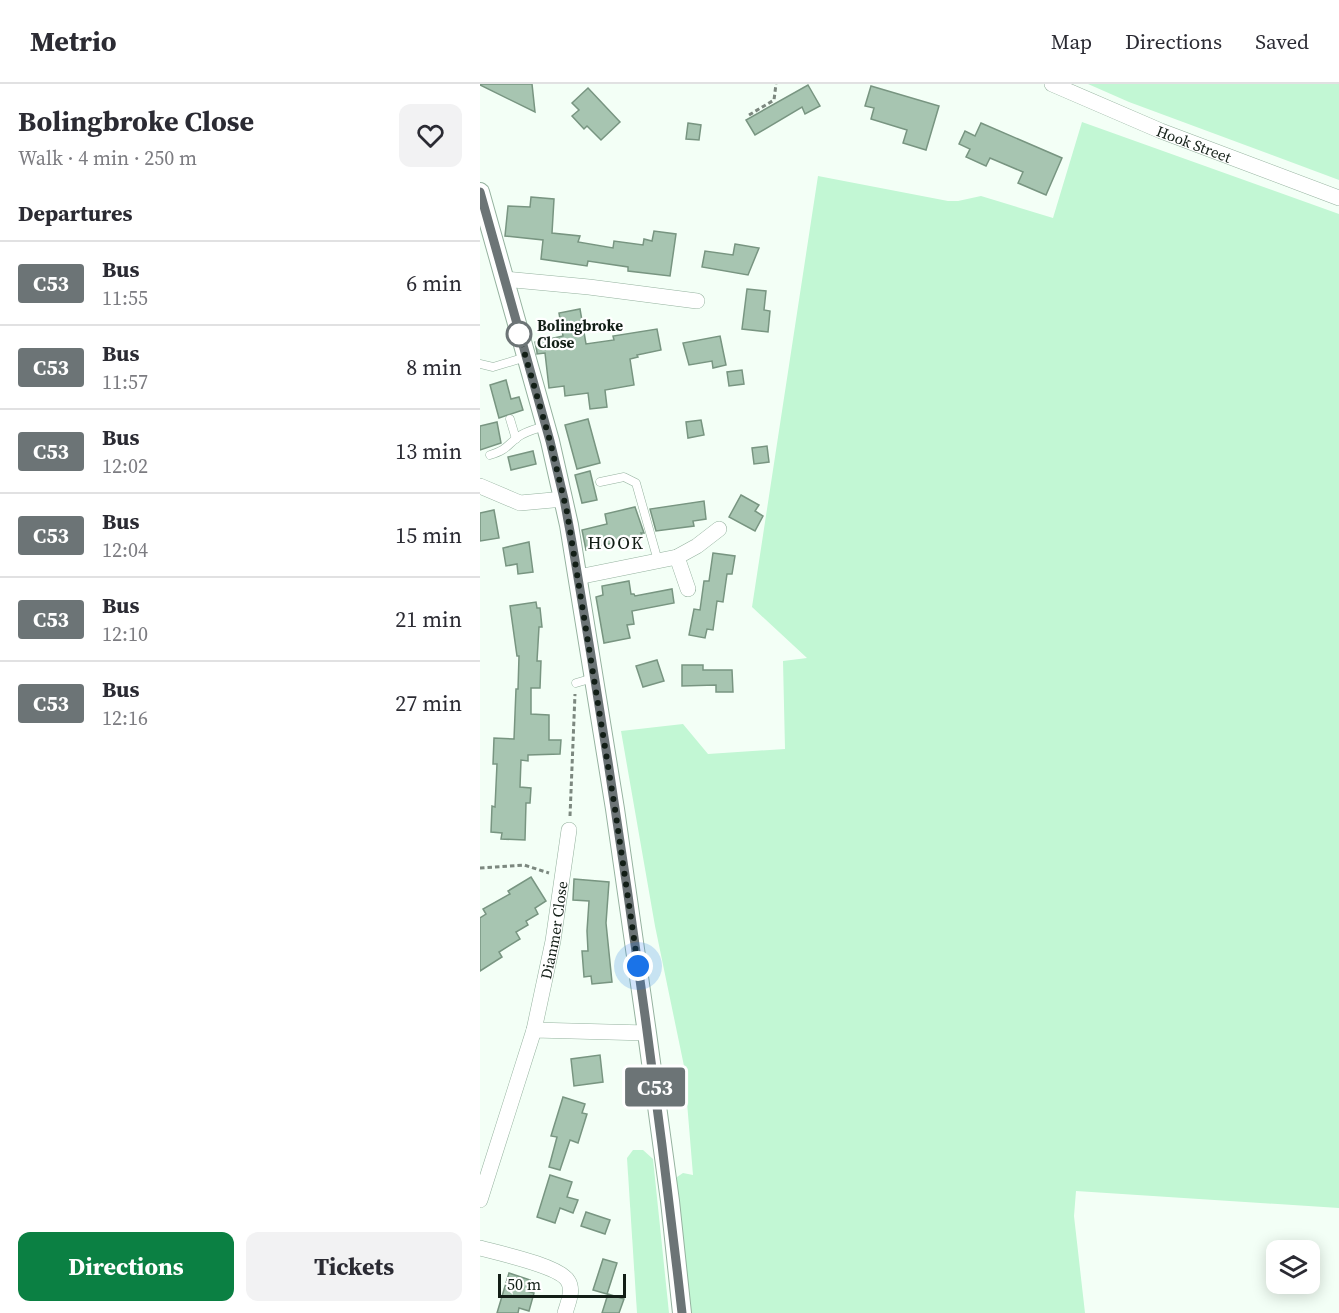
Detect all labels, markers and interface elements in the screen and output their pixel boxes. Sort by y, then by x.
text: Metrio [30,22,117,60]
text: Map [1051,27,1092,56]
text: Directions [1125,27,1222,56]
text: Saved [1255,27,1309,56]
text: Bolingbroke Close [18,102,254,140]
button: heart [399,104,462,167]
street label: Hook Street [1154,120,1235,167]
text: Walk · 4 min · 250 m [18,144,197,172]
text: Departures [18,198,132,228]
text: Bus [102,254,139,284]
text: 6 min [406,268,462,298]
text: C53 [33,269,69,298]
text: 11:55 [102,284,148,312]
place label: Bolingbroke Close [537,315,623,353]
marker: Bolingbroke Close [506,321,532,347]
text: Bus [102,338,139,368]
text: 8 min [406,352,462,382]
text: C53 [33,353,69,382]
text: 11:57 [102,368,148,396]
text: Bus [102,422,139,452]
text: 13 min [395,436,462,466]
text: C53 [33,437,69,466]
text: 12:02 [102,452,148,480]
text: Bus [102,506,139,536]
text: 15 min [395,520,462,550]
text: C53 [33,521,69,550]
district label: HOOK [588,530,644,555]
text: 12:04 [102,536,148,564]
text: Bus [102,590,139,620]
text: 21 min [395,604,462,634]
text: C53 [33,605,69,634]
text: 12:10 [102,620,148,648]
text: Bus [102,674,139,704]
text: 27 min [395,688,462,718]
text: C53 [33,689,69,718]
text: 12:16 [102,704,148,732]
street label: Dianmer Close [535,879,572,981]
your location [623,951,653,981]
line badge: C53 [620,1068,690,1106]
text: C53 [637,1073,673,1102]
button: Directions [18,1232,234,1301]
button: Tickets [246,1232,462,1301]
map controls [1266,1240,1320,1294]
button: layers [1266,1240,1320,1294]
scale bar [498,1271,626,1298]
text: 50 m [507,1273,541,1295]

